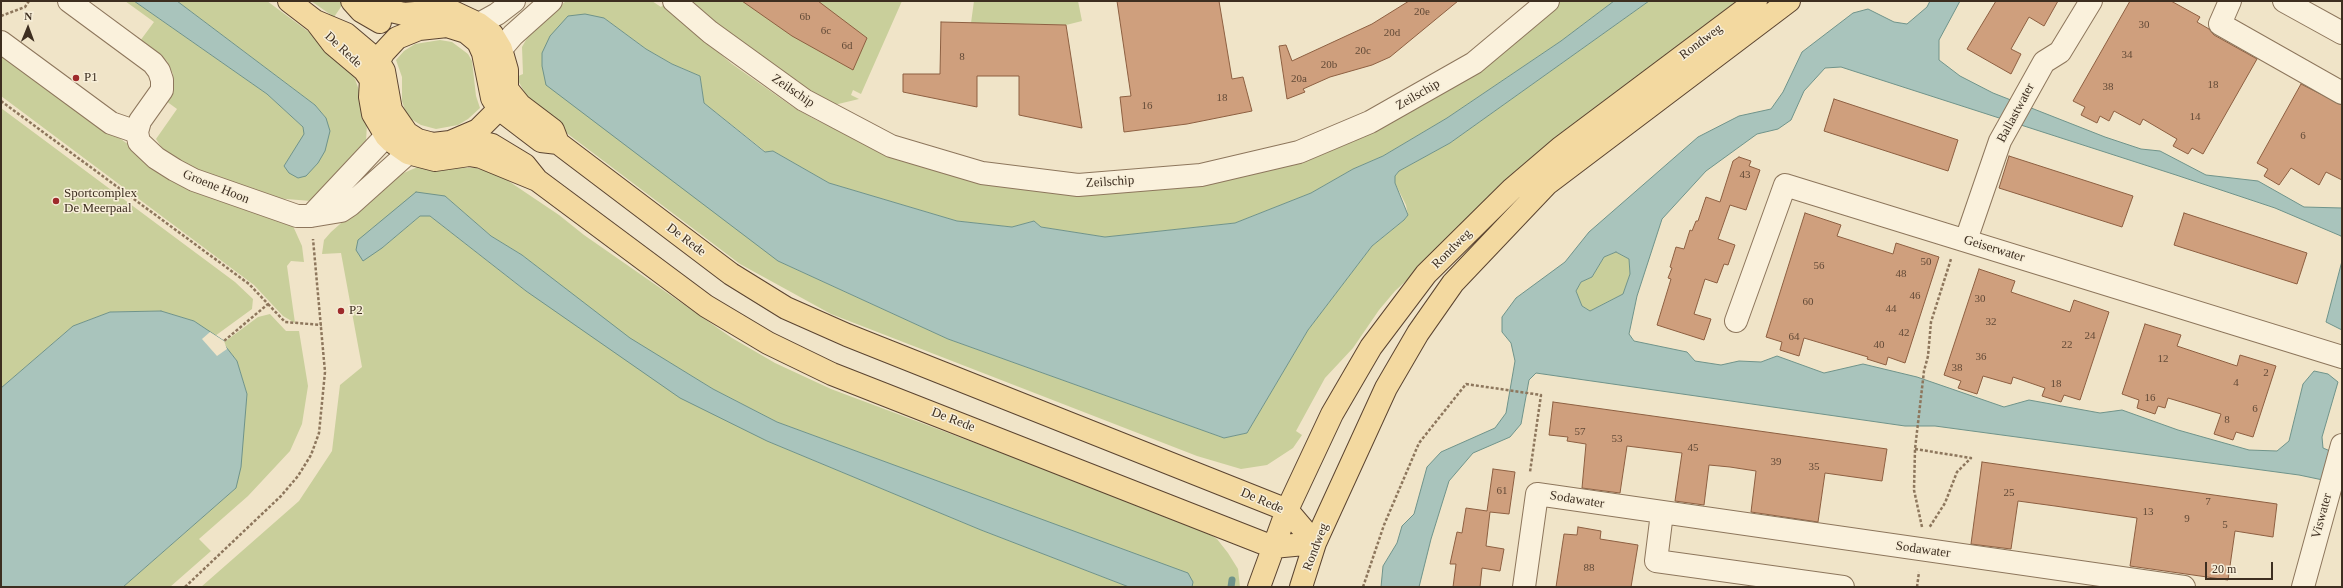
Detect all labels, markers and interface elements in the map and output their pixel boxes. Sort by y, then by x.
house number: 20e [1414,5,1430,19]
north arrow [8,8,48,48]
text: N [24,10,32,22]
house number: 6b [800,10,810,24]
house number: 30 [2138,18,2150,32]
street label: Rondweg [1676,21,1726,63]
house number: 6c [821,24,831,38]
house number: 20d [1384,26,1400,40]
street label: De Rede [321,29,365,71]
house number: 6d [842,39,852,53]
house number: 20c [1355,44,1371,58]
house number: 34 [2122,48,2132,62]
house number: 8 [959,50,965,64]
house number: 20b [1321,58,1337,72]
place label: P1 [84,70,98,86]
street label: Zeilschip [769,71,817,111]
house number: 20a [1291,72,1307,86]
marker: P1 [71,73,81,83]
street label: Zeilschip [1393,76,1443,114]
house number: 18 [2208,78,2218,92]
house number: 38 [2102,80,2114,94]
street label: Ballastwater [1994,81,2038,145]
house number: 18 [1216,91,1228,105]
house number: 16 [1142,99,1152,113]
house number: 14 [2190,110,2200,124]
house number: 6 [2300,129,2306,143]
street label: Groene Hoon [180,167,252,207]
house number: 43 [1740,168,1750,182]
street label: Zeilschip [1085,173,1135,191]
place label: Sportcomplex De Meerpaal [64,186,137,217]
marker: Sportcomplex De Meerpaal [51,196,61,206]
street label: De Rede [663,220,709,260]
street label: Rondweg [1429,226,1475,272]
street label: Geiserwater [1962,232,2026,266]
house number: 50 [1920,255,1932,269]
house number: 56 [1814,259,1824,273]
house number: 48 [1896,267,1906,281]
house number: 46 [1910,289,1920,303]
house number: 30 [1974,292,1986,306]
house number: 60 [1802,295,1814,309]
house number: 44 [1886,302,1896,316]
place label: P2 [349,303,363,319]
marker: P2 [336,306,346,316]
house number: 32 [1986,315,1996,329]
house number: 42 [1898,326,1910,340]
house number: 24 [2084,329,2096,343]
house number: 64 [1788,330,1800,344]
house number: 40 [1874,338,1884,352]
house number: 22 [2062,338,2072,352]
house number: 36 [1976,350,1986,364]
house number: 12 [2158,352,2168,366]
house number: 38 [1952,361,1962,375]
house number: 2 [2263,366,2269,380]
house number: 4 [2233,376,2239,390]
house number: 18 [2050,377,2062,391]
house number: 16 [2144,391,2156,405]
house number: 6 [2252,402,2258,416]
street label: De Rede [929,405,977,435]
house number: 8 [2224,413,2230,427]
house number: 57 [1574,425,1586,439]
house number: 53 [1612,432,1622,446]
house number: 45 [1688,441,1698,455]
house number: 39 [1770,455,1782,469]
house number: 35 [1808,460,1820,474]
house number: 61 [1496,484,1508,498]
street label: De Rede [1238,485,1286,517]
house number: 25 [2004,486,2014,500]
street label: Sodawater [1549,488,1605,512]
street label: Viswater [2308,492,2336,540]
house number: 7 [2205,495,2211,509]
house number: 13 [2142,505,2154,519]
house number: 9 [2184,512,2190,526]
house number: 5 [2222,518,2228,532]
street label: Rondweg [1300,521,1332,573]
street label: Sodawater [1895,538,1951,562]
scale bar [2207,554,2275,580]
house number: 88 [1584,561,1594,575]
text: 20 m [2212,562,2236,576]

